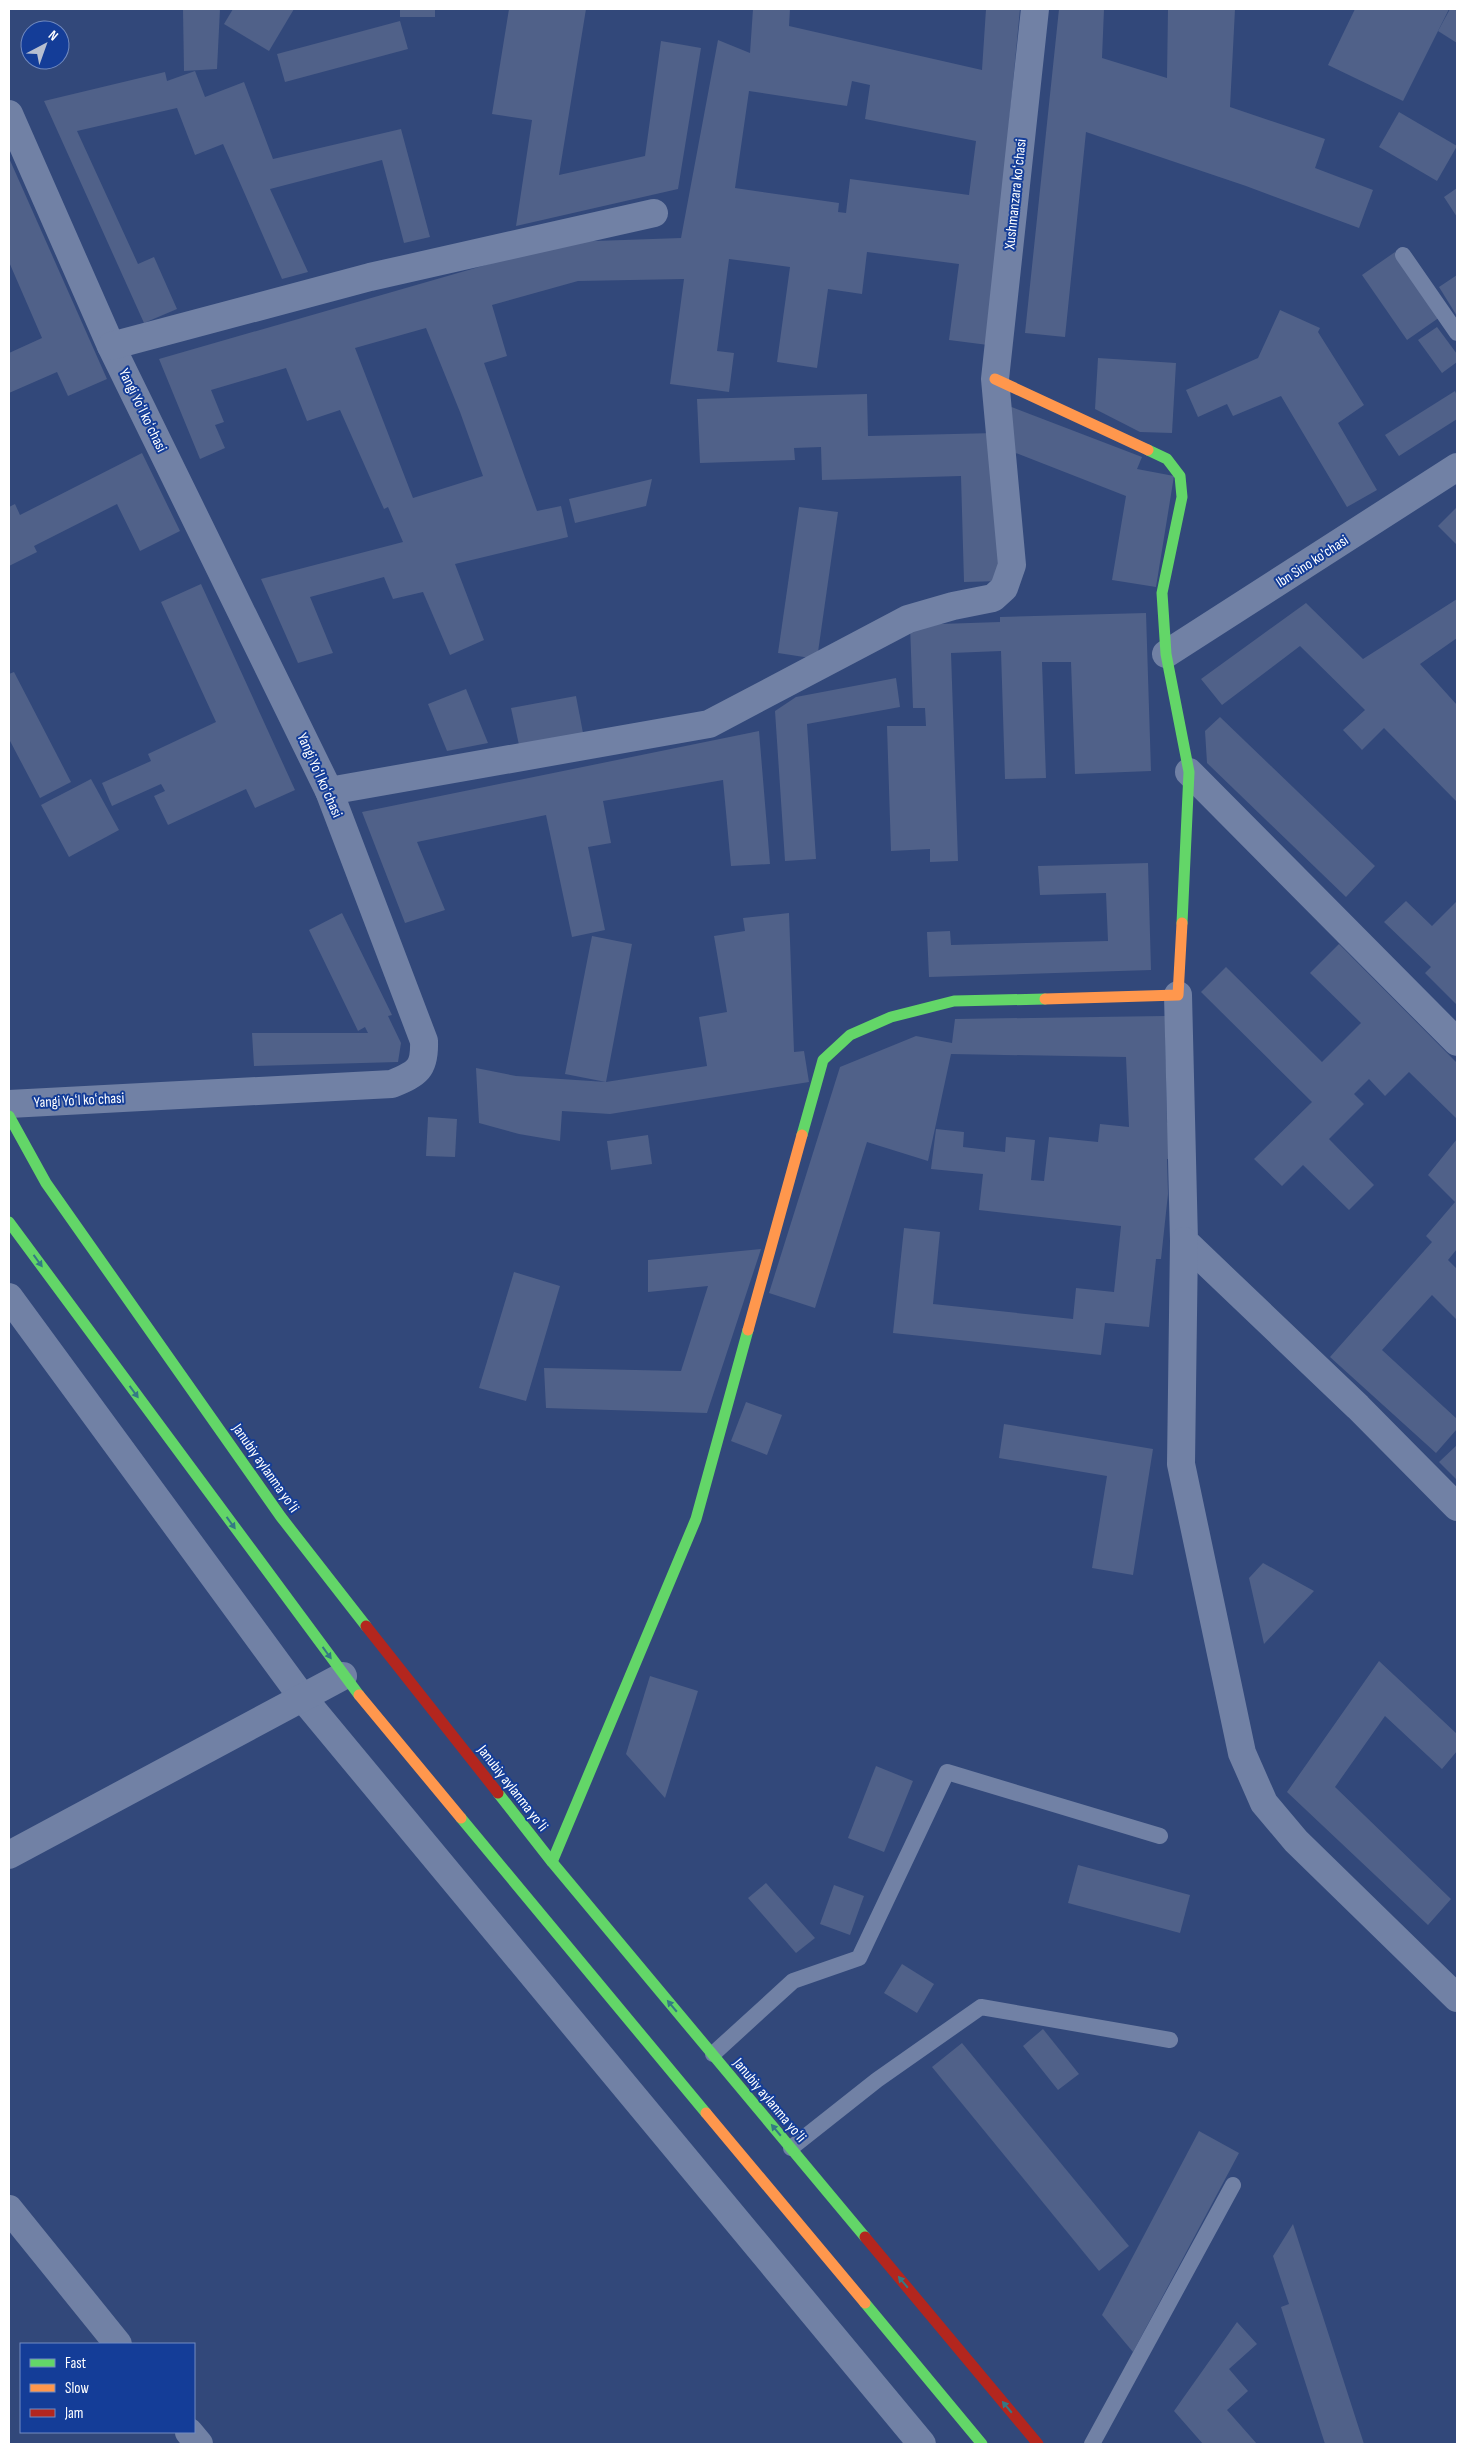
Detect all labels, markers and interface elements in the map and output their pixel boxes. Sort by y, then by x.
north arrow [20,20,70,70]
text: N [45,27,62,44]
street label: Xushmanzara koʻchasi [1000,138,1031,251]
street label: Yangi Yoʻl koʻchasi [114,365,171,455]
street label: Ibn Sino ko'chasi [1272,531,1352,592]
street label: Yangi Yoʻl koʻchasi [292,730,347,821]
street label: Yangi Yoʻl koʻchasi [33,1089,125,1112]
one-way arrow [32,1254,43,1267]
one-way arrow [129,1385,139,1399]
street label: Janubiy aylanma yoʻli [227,1419,303,1517]
one-way arrow [225,1516,236,1529]
one-way arrow [322,1646,332,1660]
street label: Janubiy aylanma yoʻli [472,1741,552,1835]
one-way arrow [667,1999,678,2012]
street label: Janubiy aylanma yoʻli [728,2054,810,2146]
one-way arrow [771,2124,782,2137]
one-way arrow [897,2276,908,2289]
legend [20,2343,195,2433]
text: Fast [65,2354,87,2373]
text: Slow [65,2379,89,2398]
one-way arrow [1002,2401,1013,2414]
text: Jam [64,2404,83,2423]

